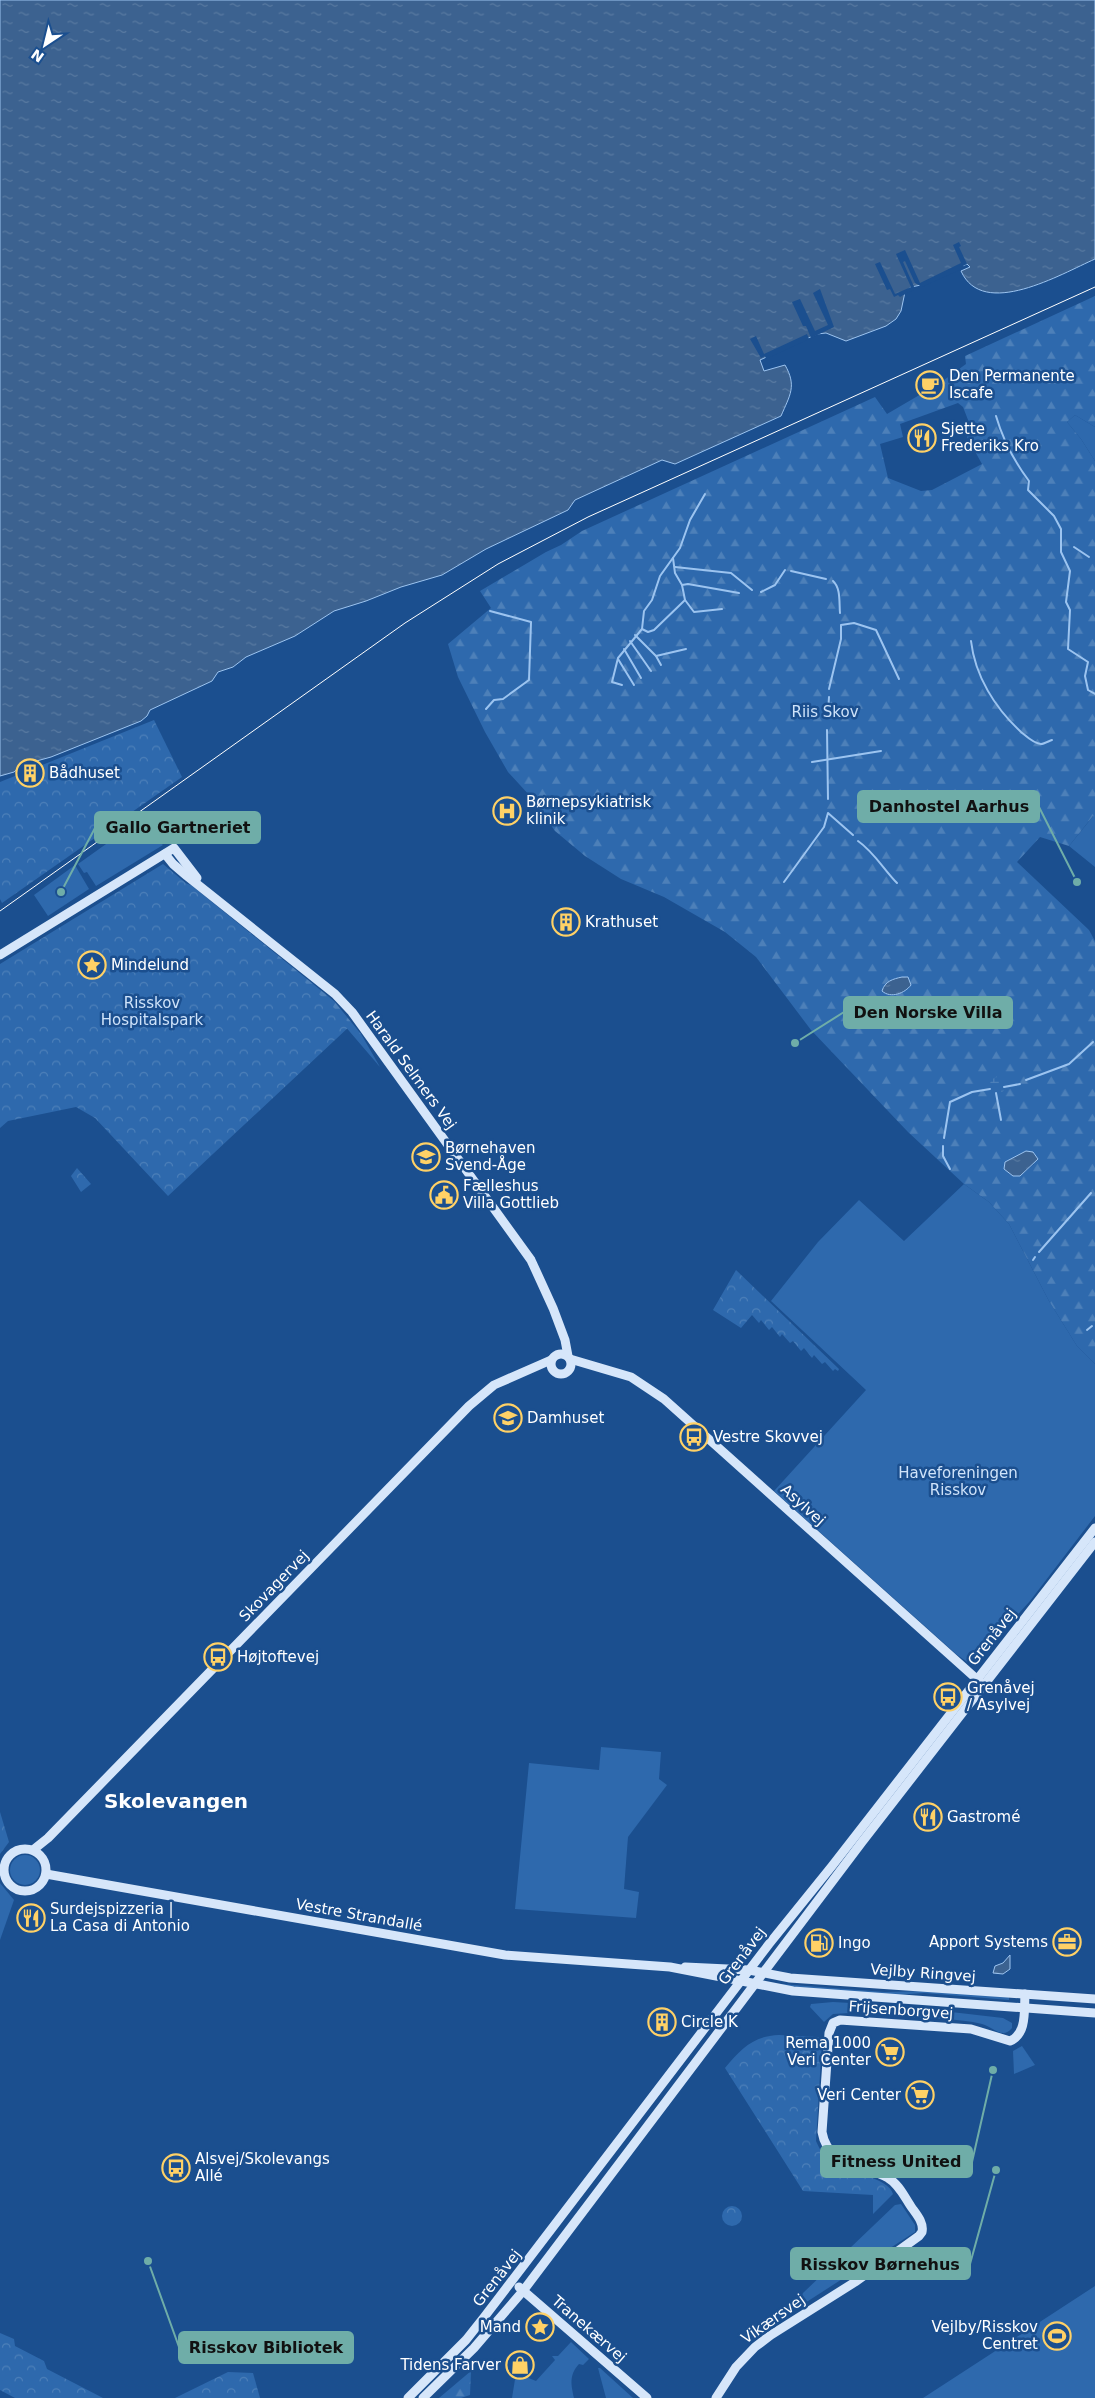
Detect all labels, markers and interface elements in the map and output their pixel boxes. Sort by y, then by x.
north arrow [20,20,70,70]
text: N [28,46,47,66]
place label: Den Permanente Iscafe [949,367,1075,402]
cafe icon: Den Permanente Iscafe [915,370,945,400]
place label: Sjette Frederiks Kro [941,420,1039,455]
restaurant icon: Sjette Frederiks Kro [907,423,937,453]
park label: Riis Skov [791,703,859,721]
building icon: Bådhuset [15,758,45,788]
place label: Bådhuset [49,764,120,782]
callout: Danhostel Aarhus [858,791,1039,822]
place label: Børnepsykiatrisk klinik [526,793,651,828]
hospital icon: Børnepsykiatrisk klinik [492,796,522,826]
text: Danhostel Aarhus [869,797,1029,816]
callout: Gallo Gartneriet [95,812,260,843]
text: Gallo Gartneriet [105,818,251,837]
building icon: Krathuset [551,907,581,937]
place label: Krathuset [585,913,658,931]
place icon: Mindelund [77,950,107,980]
place label: Mindelund [111,956,189,974]
park label: Risskov Hospitalspark [101,994,204,1029]
callout: Den Norske Villa [844,997,1012,1028]
text: Den Norske Villa [854,1003,1002,1022]
street label: Harald Selmers Vej [362,1007,460,1133]
place label: Børnehaven Svend-Åge [445,1139,535,1174]
school or university icon: Børnehaven Svend-Åge [411,1142,441,1172]
place label: Fælleshus Villa Gottlieb [463,1177,559,1212]
public building icon: Fælleshus Villa Gottlieb [429,1180,459,1210]
school or university icon: Damhuset [493,1403,523,1433]
place label: Damhuset [527,1409,604,1427]
bus stop icon: Vestre Skovvej [679,1422,709,1452]
place label: Vestre Skovvej [713,1428,823,1446]
park label: Haveforeningen Risskov [898,1464,1018,1499]
street label: Asylvej [777,1480,829,1530]
street label: Skovagervej [236,1547,312,1625]
street label: Grenåvej [964,1605,1020,1669]
bus stop icon: Højtoftevej [203,1642,233,1672]
place label: Højtoftevej [237,1648,319,1666]
place label: Grenåvej / Asylvej [967,1679,1035,1714]
bus stop icon: Grenåvej / Asylvej [933,1682,963,1712]
district label: Skolevangen [104,1789,248,1813]
restaurant icon: Gastromé [913,1802,943,1832]
place label: Gastromé [947,1808,1020,1826]
street label: Vestre Strandallé [294,1895,424,1935]
place label: Surdejspizzeria | La Casa di Antonio [50,1900,190,1935]
restaurant icon: Surdejspizzeria | La Casa di Antonio [16,1903,46,1933]
street label: Grenåvej [714,1924,770,1988]
office icon: Apport Systems [1052,1927,1082,1957]
fuel station icon: Ingo [804,1928,834,1958]
place label: Apport Systems [929,1933,1048,1951]
place label: Ingo [838,1934,871,1952]
street label: Vejlby Ringvej [870,1960,976,1986]
street label: Frijsenborgvej [848,1997,954,2023]
building icon: Circle K [647,2007,677,2037]
place label: Circle K [681,2013,739,2031]
place label: Rema 1000 Veri Center [785,2034,872,2069]
supermarket icon: Rema 1000 Veri Center [875,2037,905,2067]
supermarket icon: Veri Center [905,2080,935,2110]
place label: Veri Center [817,2086,902,2104]
callout: Fitness United [821,2146,972,2177]
place label: Alsvej/Skolevangs Allé [195,2150,330,2185]
text: Fitness United [831,2152,961,2171]
bus stop icon: Alsvej/Skolevangs Allé [161,2153,191,2183]
street label: Grenåvej [469,2246,525,2310]
callout: Risskov Børnehus [791,2248,970,2279]
text: Risskov Børnehus [800,2255,960,2274]
street label: Vikærsvej [738,2290,808,2348]
street label: Tranekærvej [547,2291,630,2366]
place icon: Mand [525,2312,555,2342]
place label: Mand [480,2318,521,2336]
place label: Vejlby/Risskov Centret [931,2318,1038,2353]
sports icon: Vejlby/Risskov Centret [1042,2321,1072,2351]
callout: Risskov Bibliotek [179,2332,353,2363]
text: Risskov Bibliotek [189,2338,344,2357]
shop icon: Tidens Farver [505,2350,535,2380]
place label: Tidens Farver [399,2356,502,2374]

